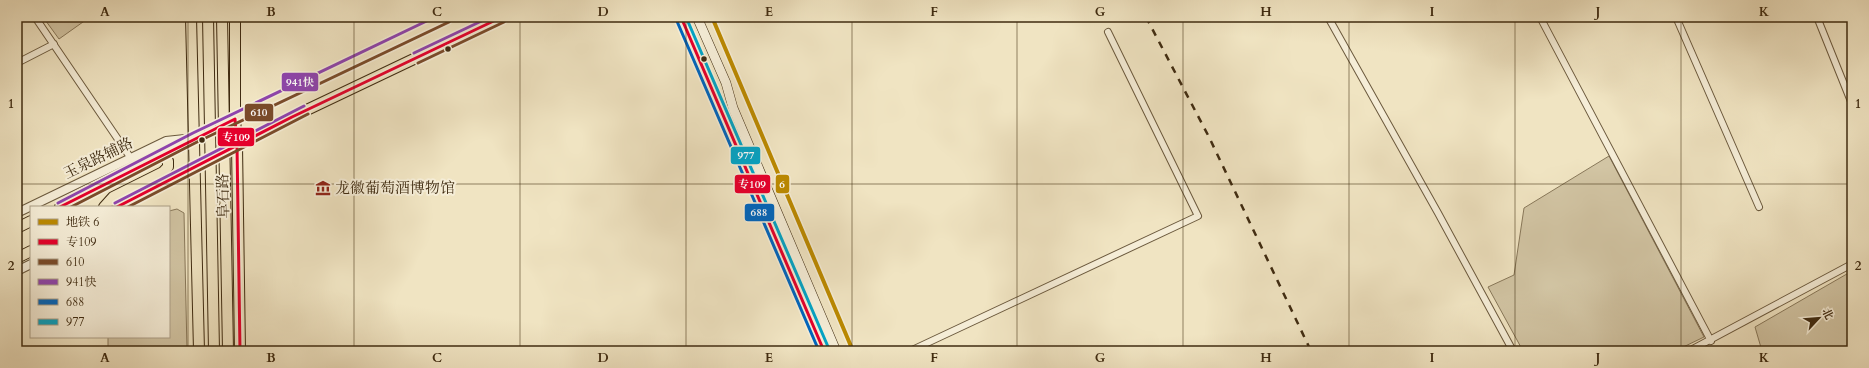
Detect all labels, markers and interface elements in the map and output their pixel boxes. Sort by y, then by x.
text: A [100,3,110,21]
text: B [266,3,276,21]
text: C [432,3,442,21]
text: D [597,3,609,21]
text: E [765,3,773,21]
text: F [930,3,938,21]
text: G [1095,3,1106,21]
text: H [1260,3,1272,21]
text: I [1429,3,1435,21]
text: J [1594,3,1601,21]
text: K [1759,3,1770,21]
unlabelled marker [443,44,453,54]
unlabelled marker [699,54,709,64]
line badge: 941快 [281,72,319,92]
text: 941快 [286,75,314,90]
text: 1 [8,95,14,113]
text: 1 [1855,95,1861,113]
line badge: 610 [244,103,274,122]
text: 610 [251,105,268,120]
line badge: 专109 [217,127,255,147]
text: 专109 [222,130,250,145]
street label: 玉泉路辅路 [60,133,136,183]
unlabelled marker [197,135,207,145]
line badge: 977 [730,146,761,165]
text: 977 [738,148,755,163]
street label: 阜石路 [213,173,233,219]
line badge: 专109 [734,174,771,194]
line badge: 6 [775,174,790,194]
text: 专109 [738,177,766,192]
text: 6 [779,177,785,192]
place label: 龙徽葡萄酒博物馆 [335,178,455,198]
museum icon: 龙徽葡萄酒博物馆 [314,179,332,197]
line badge: 688 [744,203,775,222]
text: 688 [751,205,767,220]
legend [30,206,170,338]
text: 地铁 6 [66,214,99,230]
text: 专109 [66,234,96,250]
text: 610 [66,254,84,270]
text: 2 [8,257,15,275]
text: 2 [1855,257,1862,275]
text: 941快 [66,274,96,290]
text: 688 [66,294,84,310]
north arrow [1799,298,1839,338]
text: 北 [1818,306,1837,322]
text: 977 [66,314,84,330]
text: A [100,349,110,367]
text: B [266,349,276,367]
text: C [432,349,442,367]
text: D [597,349,609,367]
text: E [765,349,773,367]
text: F [930,349,938,367]
text: G [1095,349,1106,367]
text: H [1260,349,1272,367]
text: I [1429,349,1435,367]
text: J [1594,349,1601,367]
text: K [1759,349,1770,367]

